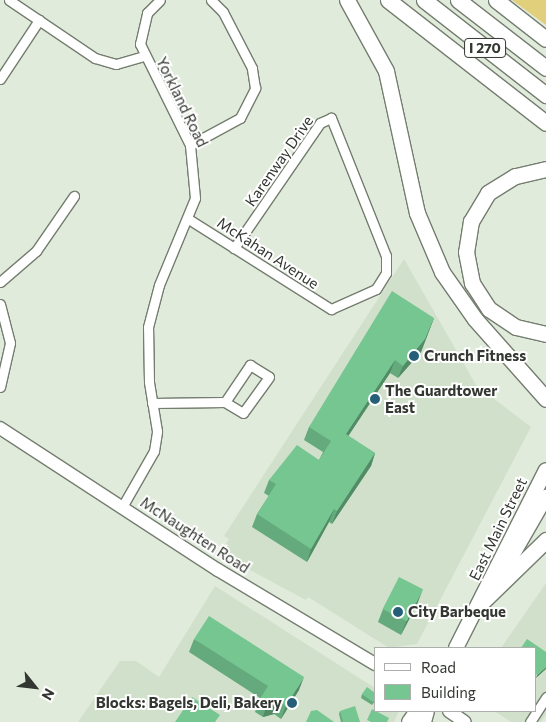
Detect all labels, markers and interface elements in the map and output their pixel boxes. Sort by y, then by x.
road number: I 270 [464,36,506,59]
street label: Yorkland Road [152,54,212,150]
street label: Karenway Drive [241,112,317,210]
street label: McKahan Avenue [214,213,322,293]
place label: Crunch Fitness [424,347,526,365]
marker: Crunch Fitness [408,350,420,362]
place label: The Guardtower East [385,381,497,416]
marker: The Guardtower East [369,393,381,405]
street label: East Main Street [465,475,531,583]
street label: McNaughten Road [137,493,253,577]
place label: City Barbeque [408,603,506,621]
marker: City Barbeque [392,606,404,618]
legend [374,647,536,712]
text: Road [421,658,456,676]
north arrow [10,662,60,712]
text: Building [421,683,476,701]
text: N [39,686,59,703]
place label: Blocks: Bagels, Deli, Bakery [96,694,282,712]
marker: Blocks: Bagels, Deli, Bakery [286,697,298,709]

